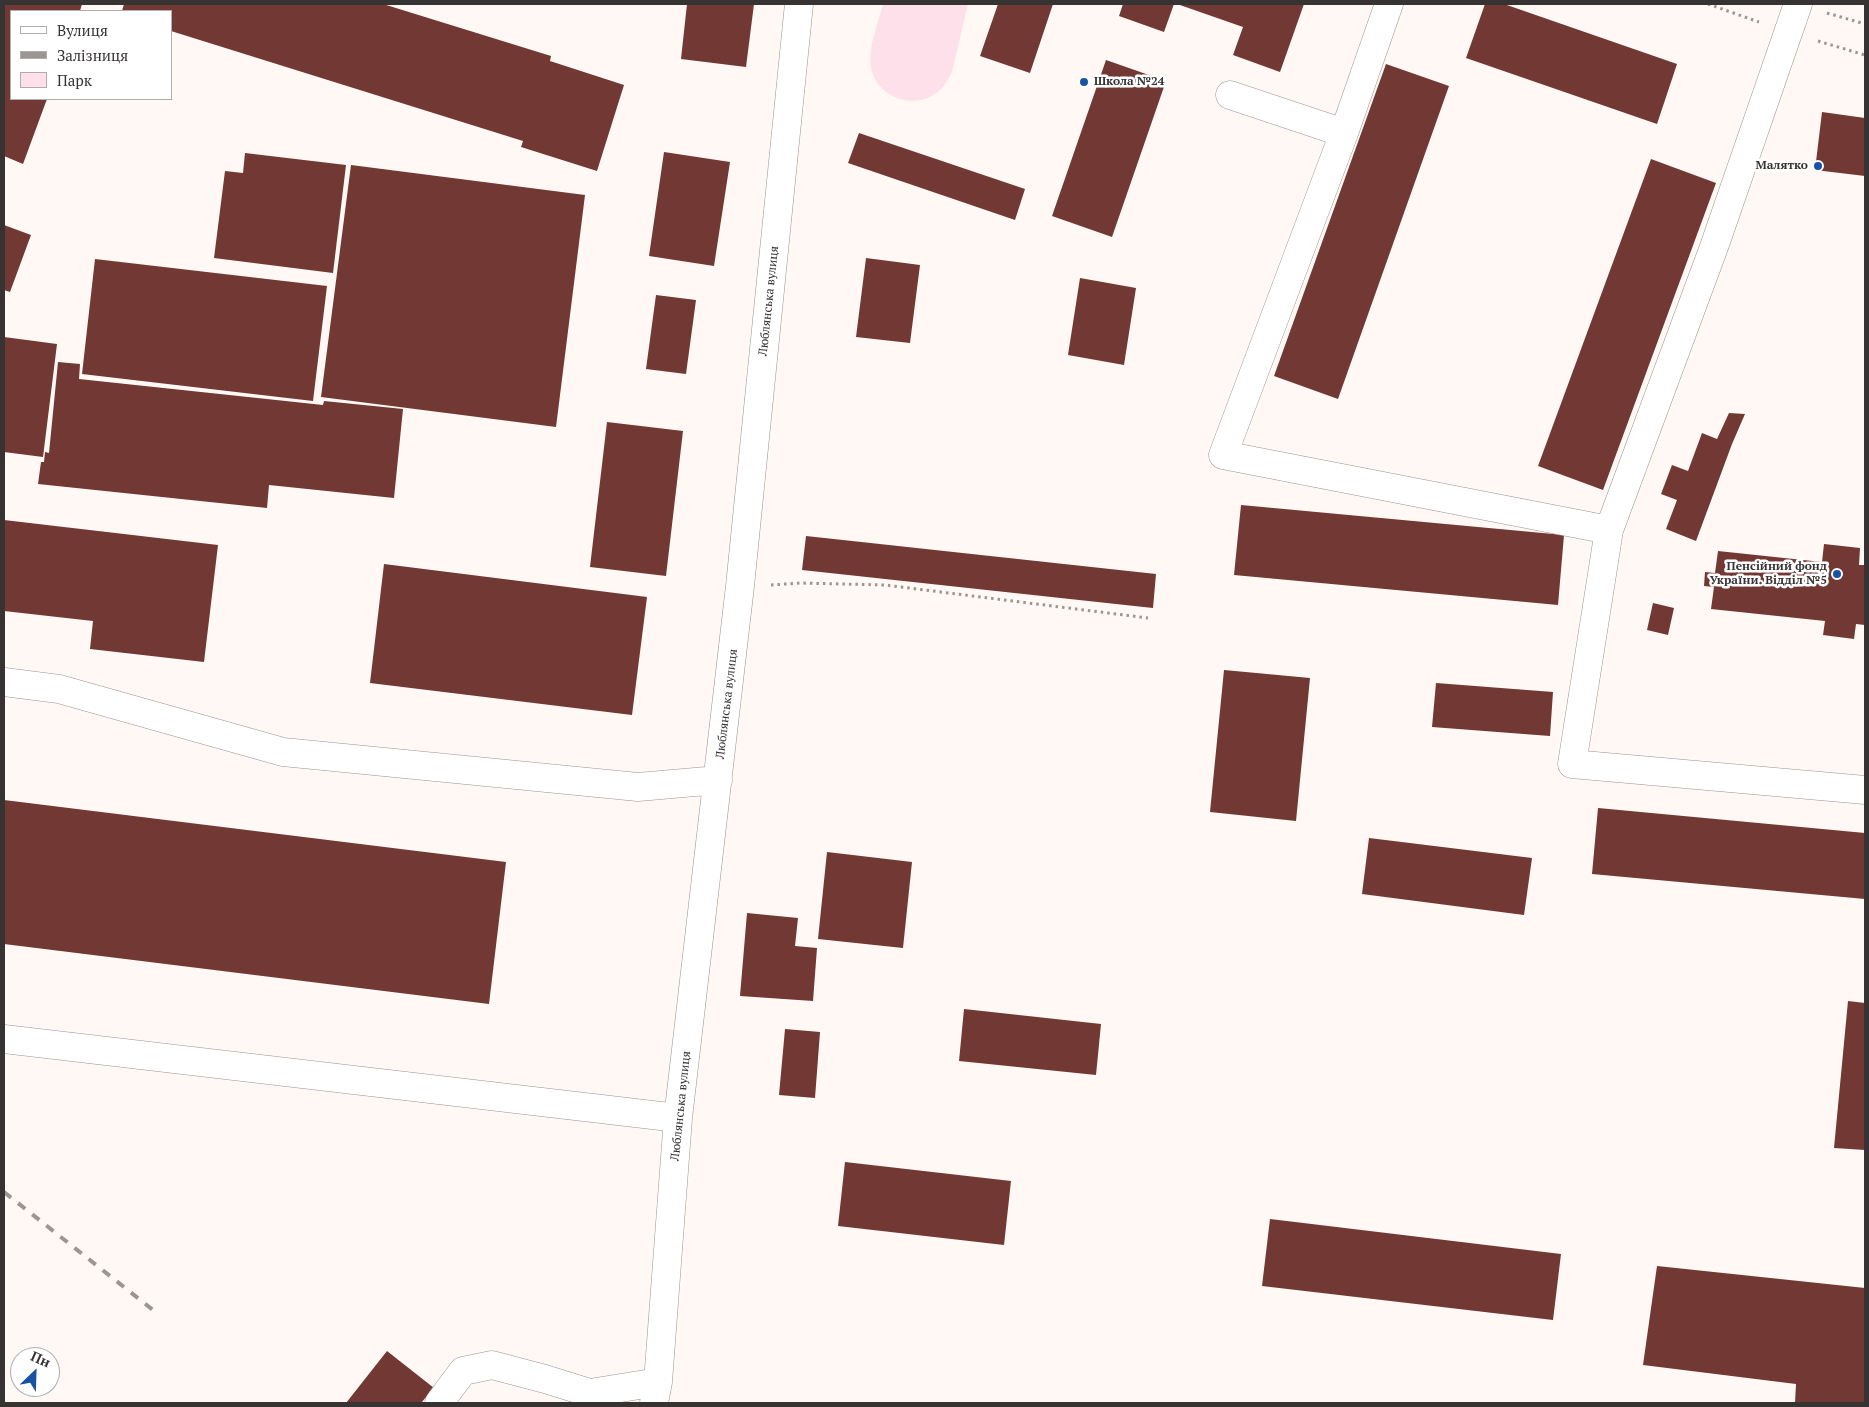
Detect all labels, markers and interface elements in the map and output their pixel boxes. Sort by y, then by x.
legend [10,10,172,100]
text: Вулиця [57,20,108,40]
text: Залізниця [57,45,128,65]
text: Парк [57,70,92,90]
place label: Школа №24 [1094,75,1165,89]
marker: Школа №24 [1078,76,1090,88]
place label: Малятко [1755,159,1808,173]
marker: Малятко [1812,160,1824,172]
street label: Люблянська вулиця [756,245,782,357]
place label: Пенсійний фонд України. Відділ №5 [1710,560,1827,588]
marker: Пенсійний фонд України. Відділ №5 [1831,568,1843,580]
street label: Люблянська вулиця [713,648,741,760]
street label: Люблянська вулиця [668,1050,694,1162]
text: Пн [28,1346,54,1371]
north arrow [10,1347,60,1397]

